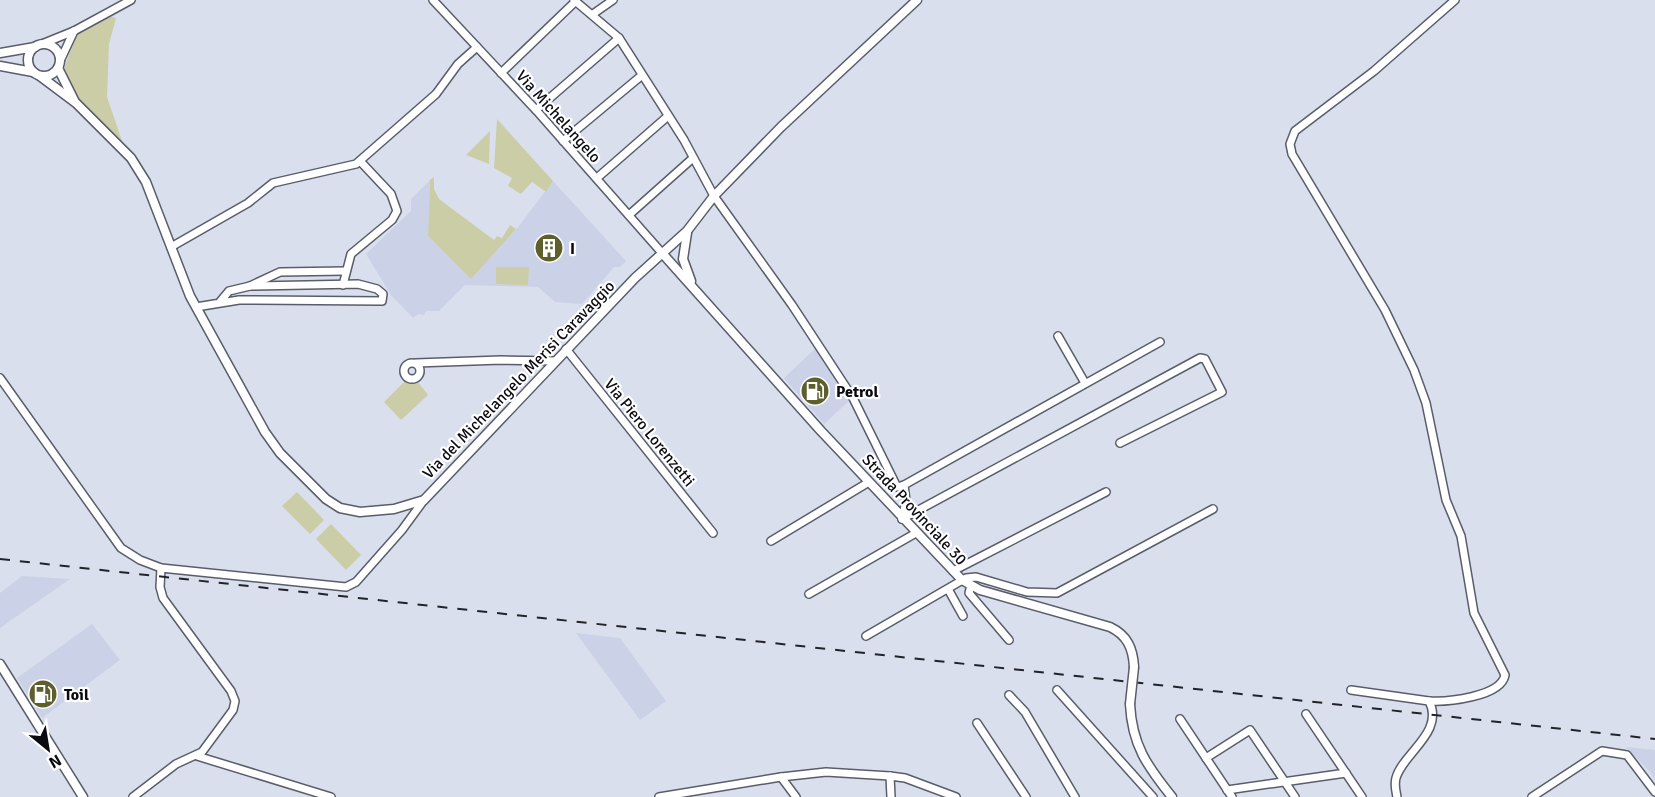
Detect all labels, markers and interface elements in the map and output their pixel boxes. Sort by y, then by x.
street label: Via Michelangelo [511,66,605,167]
building icon: I [533,232,565,264]
place label: I [570,239,575,259]
street label: Via del Michelangelo Merisi Caravaggio [418,276,619,483]
street label: Via Piero Lorenzetti [600,375,699,491]
fuel station icon: Petrol [799,375,831,407]
place label: Petrol [836,382,878,402]
street label: Strada Provinciale 30 [858,450,971,569]
fuel station icon: Toil [27,678,59,710]
place label: Toil [64,685,89,705]
north arrow [18,719,78,779]
text: N [45,750,65,773]

